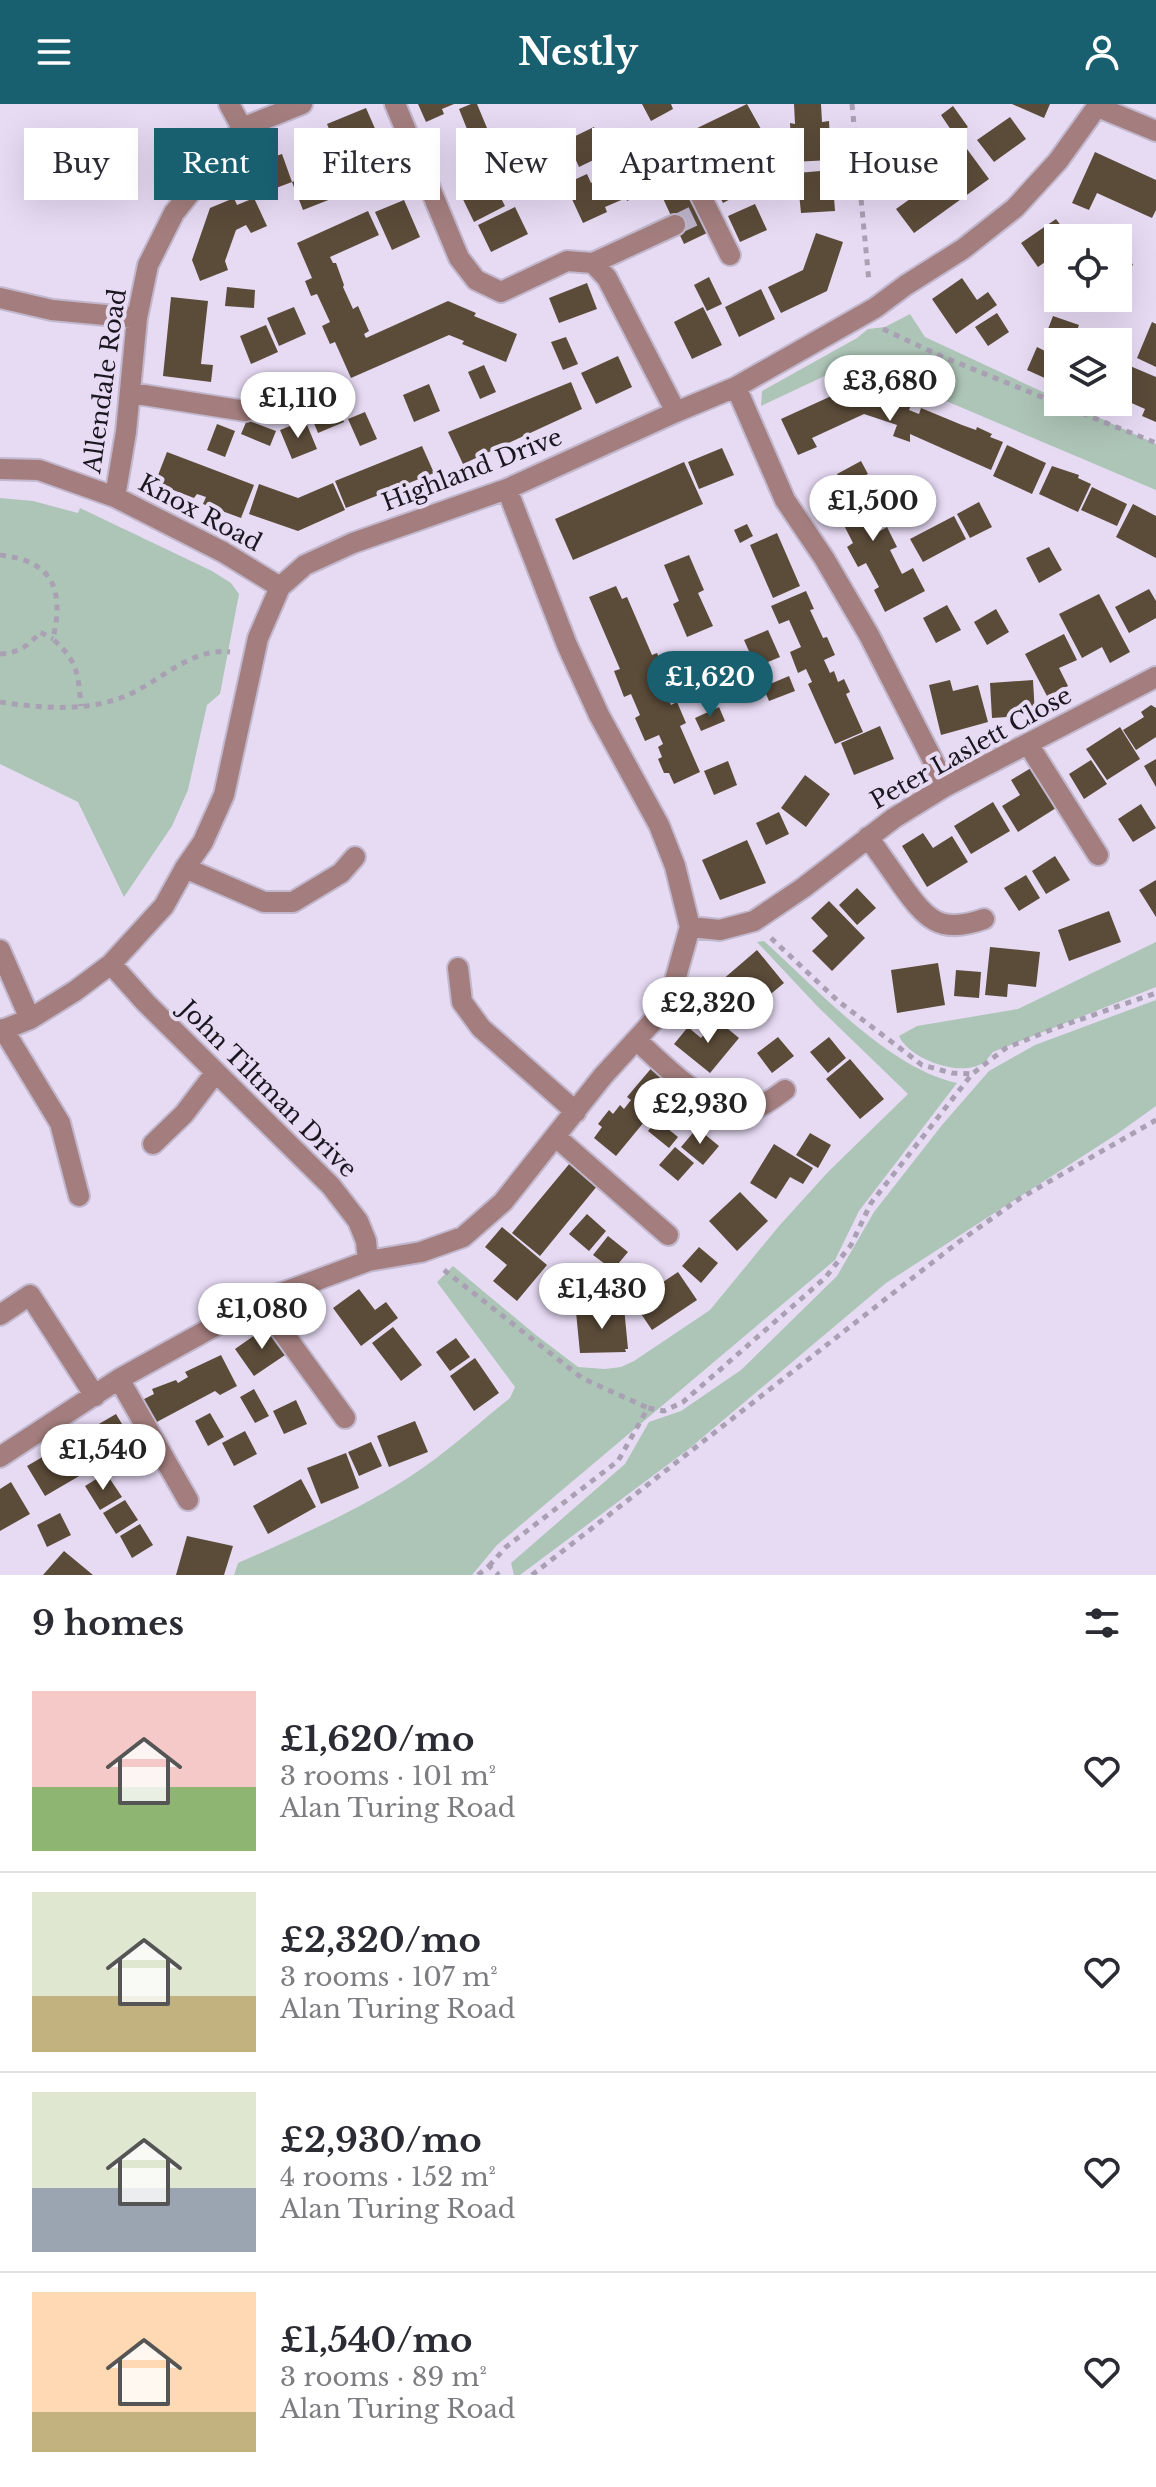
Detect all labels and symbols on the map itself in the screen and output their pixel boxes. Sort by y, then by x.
street label: Allendale Road [77,287,132,476]
pin: £3,680 [825,355,955,423]
pin: £1,110 [233,372,363,440]
street label: Highland Drive [378,422,566,517]
street label: Knox Road [134,468,267,557]
pin: £1,500 [808,475,938,543]
pin: £1,620 [645,651,775,719]
street label: Peter Laslett Close [865,680,1076,815]
pin: £2,320 [643,977,773,1045]
street label: John Tiltman Drive [172,992,363,1183]
pin: £2,930 [635,1078,765,1146]
pin: £1,430 [537,1263,667,1331]
pin: £1,080 [197,1283,327,1351]
pin: £1,540 [38,1424,168,1492]

